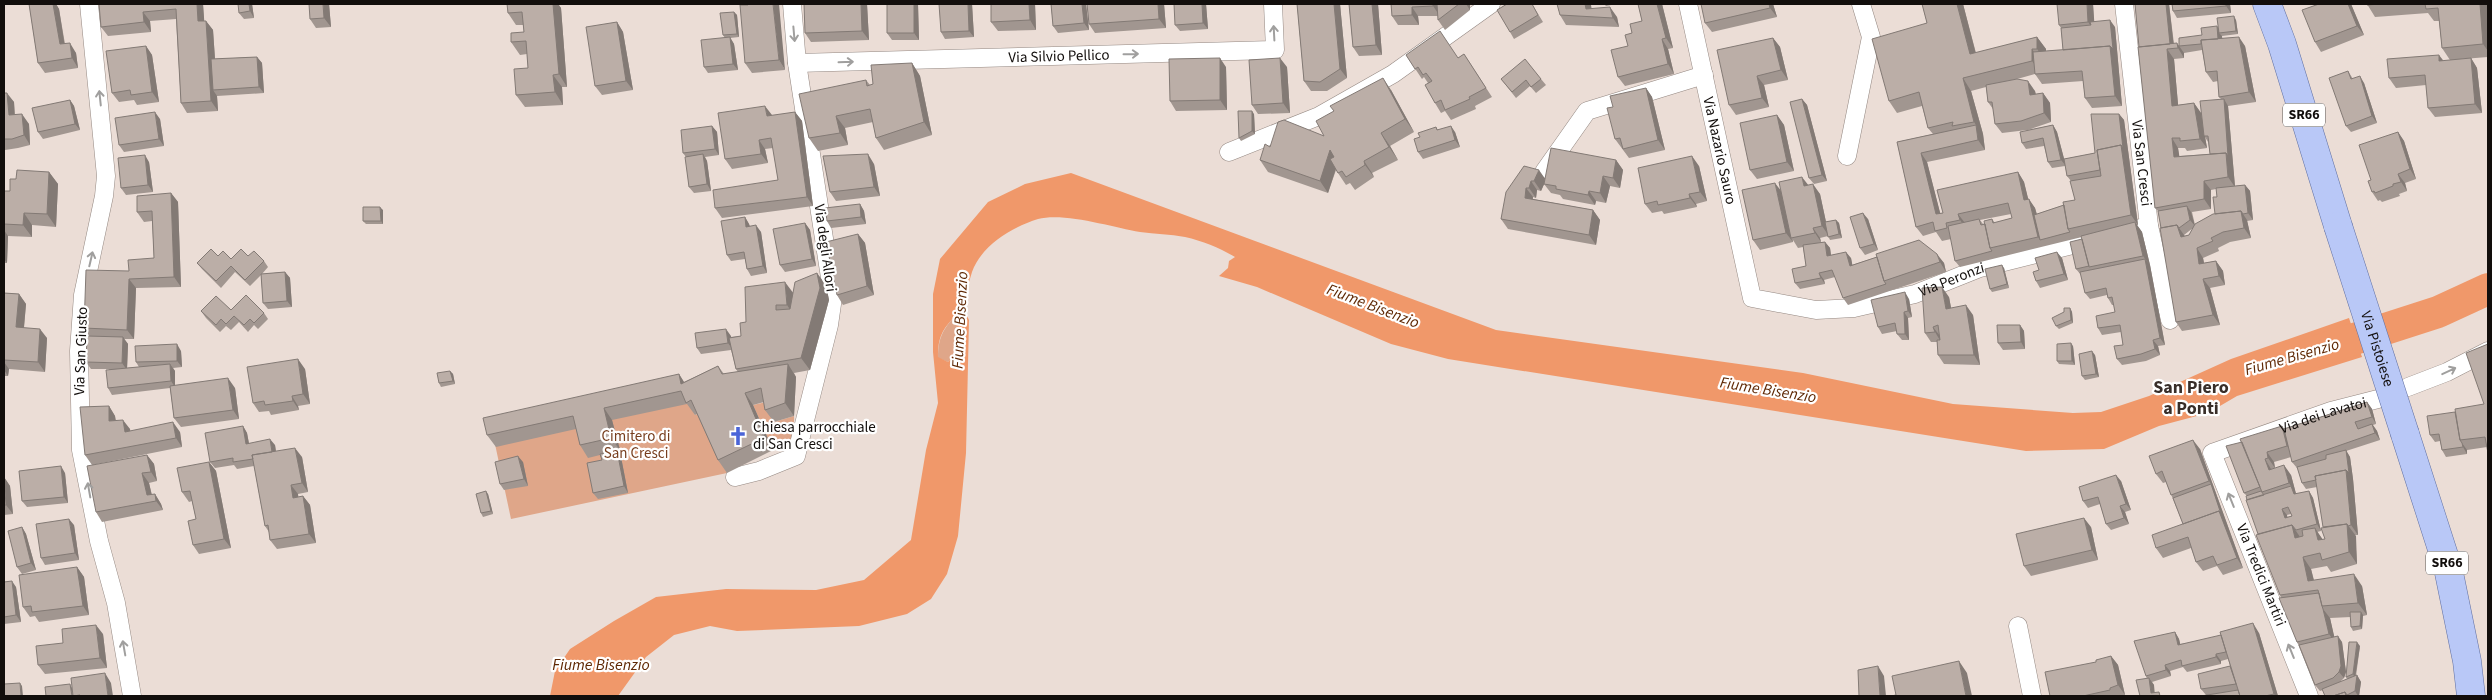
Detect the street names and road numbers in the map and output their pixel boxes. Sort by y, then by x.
street label: Via Silvio Pellico [1008,44,1110,68]
street label: Via Nazario Sauro [1698,95,1742,207]
road number: SR66 [2283,104,2325,126]
street label: Via San Cresci [2127,119,2157,207]
street label: Via degli Allori [808,203,842,293]
street label: Via Peronzi [1916,257,1986,302]
street label: Via San Giusto [69,306,93,396]
street label: Via Pistoiese [2356,308,2400,389]
street label: Via dei Lavatoi [2277,392,2369,439]
street label: Via Tredici Martiri [2231,521,2291,629]
road number: SR66 [2426,552,2468,574]

